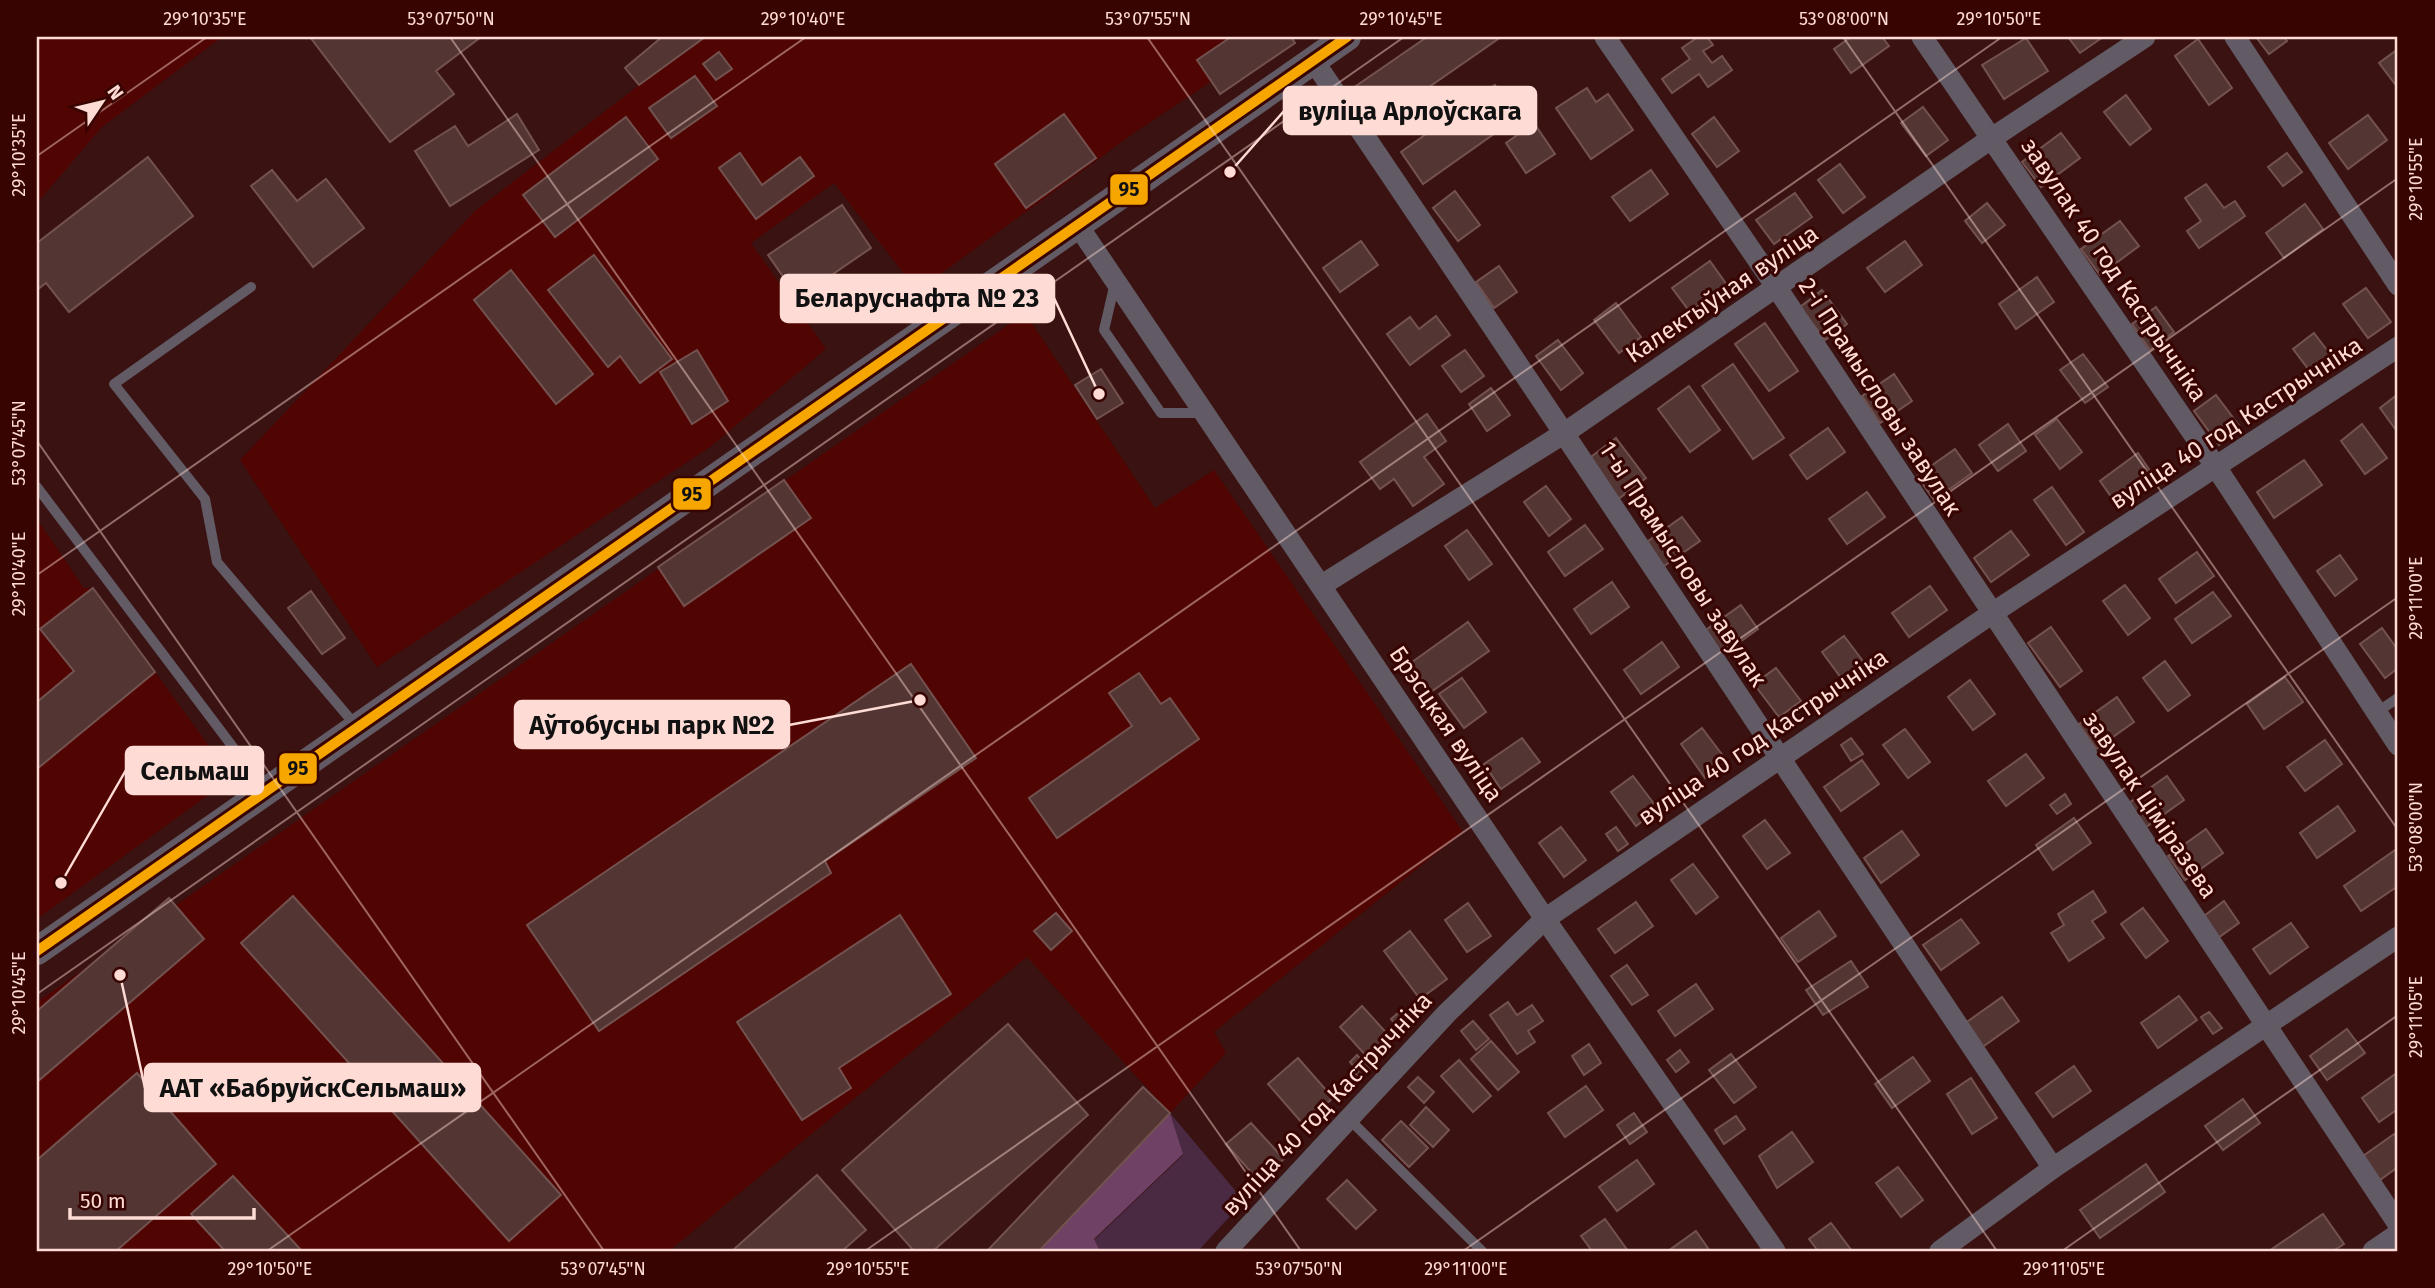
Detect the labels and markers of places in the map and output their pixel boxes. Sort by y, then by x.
callout: вуліца Арлоўскага [1284,87,1536,134]
callout: Беларуснафта № 23 [781,275,1054,322]
callout: Аўтобусны парк №2 [515,701,789,748]
callout: Сельмаш [126,747,263,794]
callout: ААТ «БабруйскСельмаш» [145,1064,480,1111]

